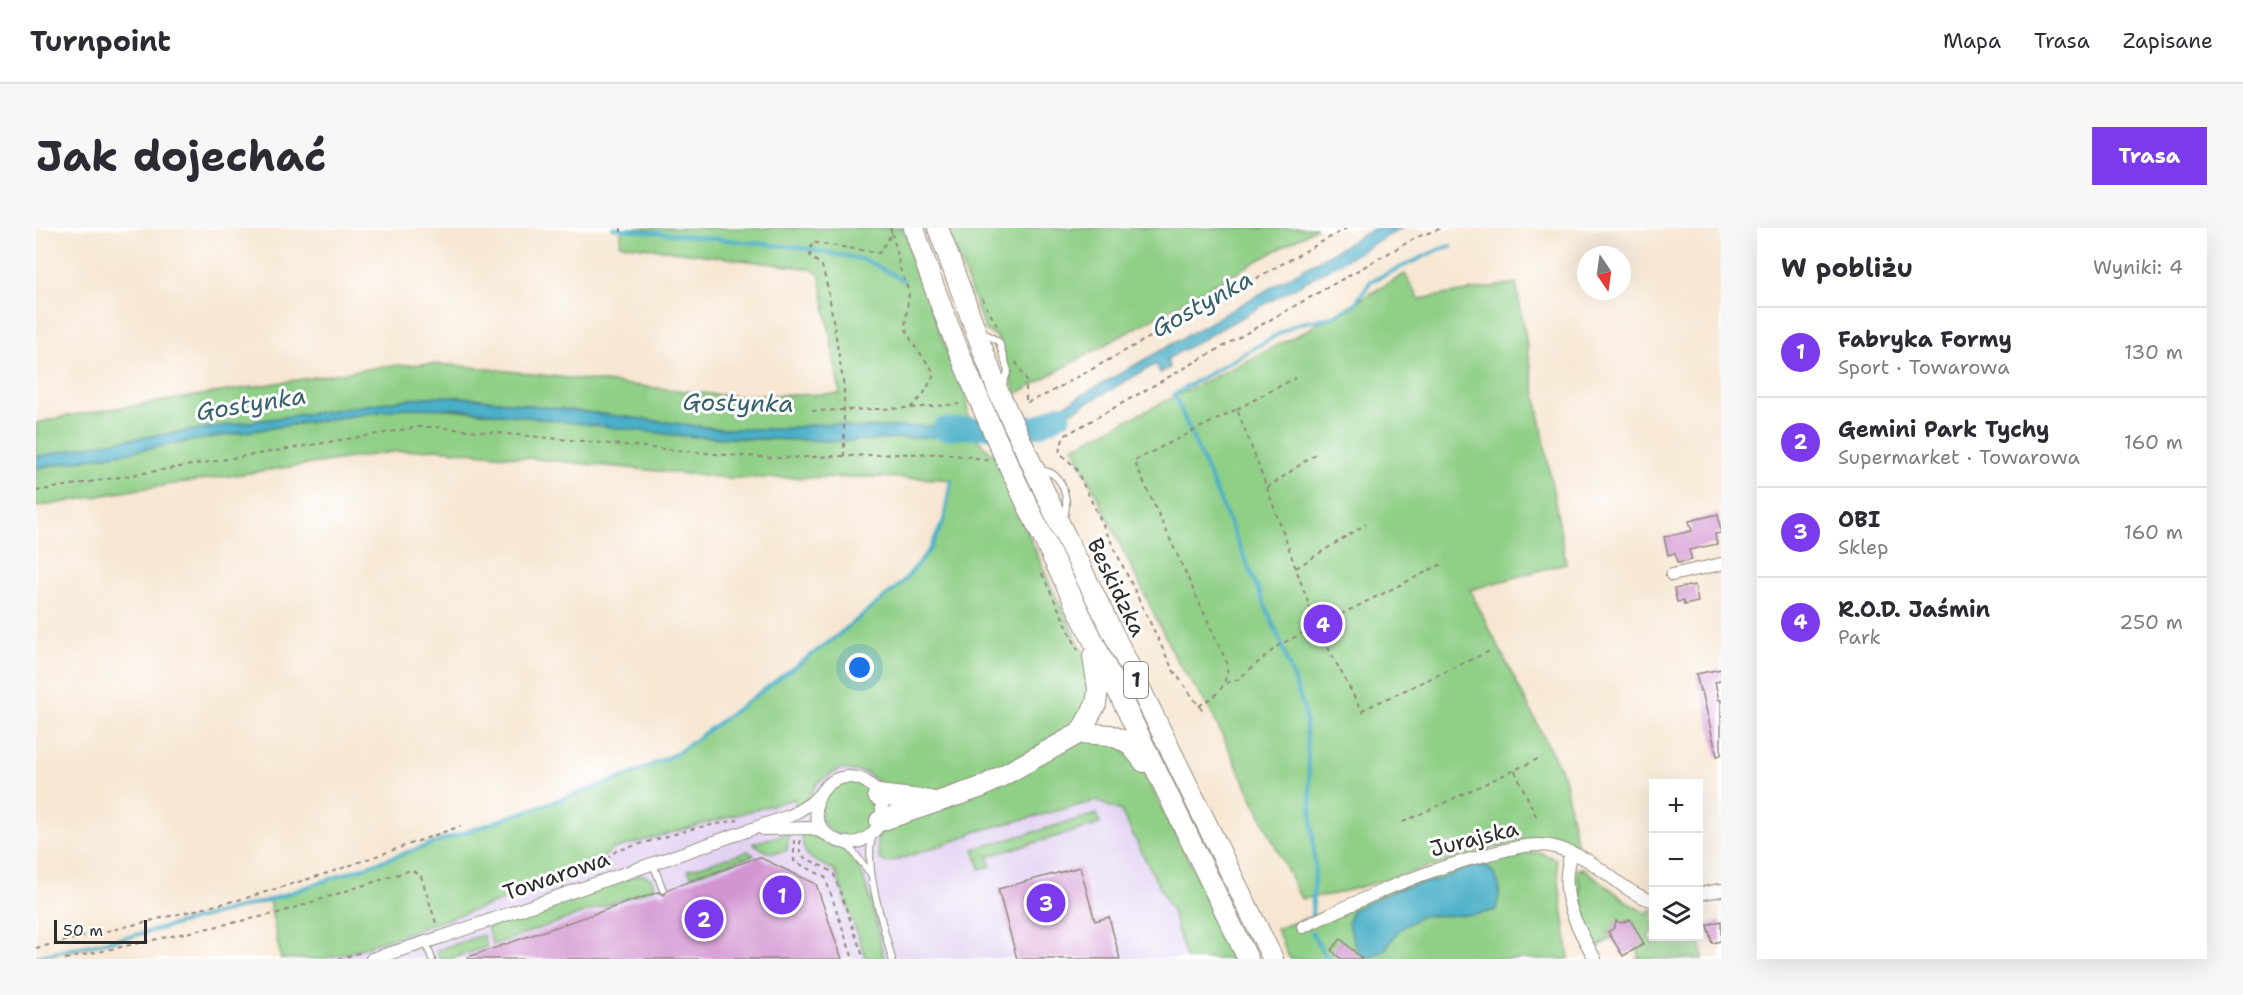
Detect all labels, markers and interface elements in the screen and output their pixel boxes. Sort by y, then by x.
text: Turnpoint [30,22,171,60]
text: Mapa [1943,27,2001,55]
text: Trasa [2034,27,2090,55]
text: Zapisane [2123,27,2213,55]
button: Trasa [2092,127,2207,185]
text: Jak dojechać [36,128,326,184]
north arrow [1577,246,1631,300]
text: W pobliżu [1781,250,1913,285]
text: Wyniki: 4 [2093,254,2183,280]
water label: Gostynka [1146,263,1258,345]
text: Fabryka Formy [1838,325,2012,354]
text: 1 [1796,339,1805,365]
text: 130 m [2124,339,2183,365]
text: Sport · Towarowa [1838,354,2010,380]
water label: Gostynka [194,380,308,428]
water label: Gostynka [682,386,794,420]
text: Gemini Park Tychy [1838,415,2050,444]
text: 2 [1794,429,1808,455]
text: 160 m [2124,429,2183,455]
text: Supermarket · Towarowa [1838,444,2080,470]
text: OBI [1838,505,1880,534]
text: 3 [1794,519,1808,545]
text: 160 m [2124,519,2183,545]
street label: Beskidzka [1080,533,1153,641]
text: Sklep [1838,534,1889,560]
text: R.O.D. Jaśmin [1838,595,1990,624]
pin: 4 [1304,602,1342,646]
text: 4 [1794,609,1808,635]
text: 250 m [2119,609,2183,635]
text: Park [1838,624,1881,650]
your location [845,653,874,682]
road number: 1 [1124,662,1148,698]
map controls [1649,779,1703,941]
button: + [1649,779,1703,833]
street label: Jurajska [1427,813,1522,863]
button: − [1649,833,1703,887]
street label: Towarowa [499,844,614,907]
pin: 1 [762,872,802,918]
pin: 3 [1026,880,1066,926]
button: layers [1649,887,1703,941]
pin: 2 [684,896,724,942]
scale bar [54,917,147,944]
text: 50 m [63,920,103,941]

